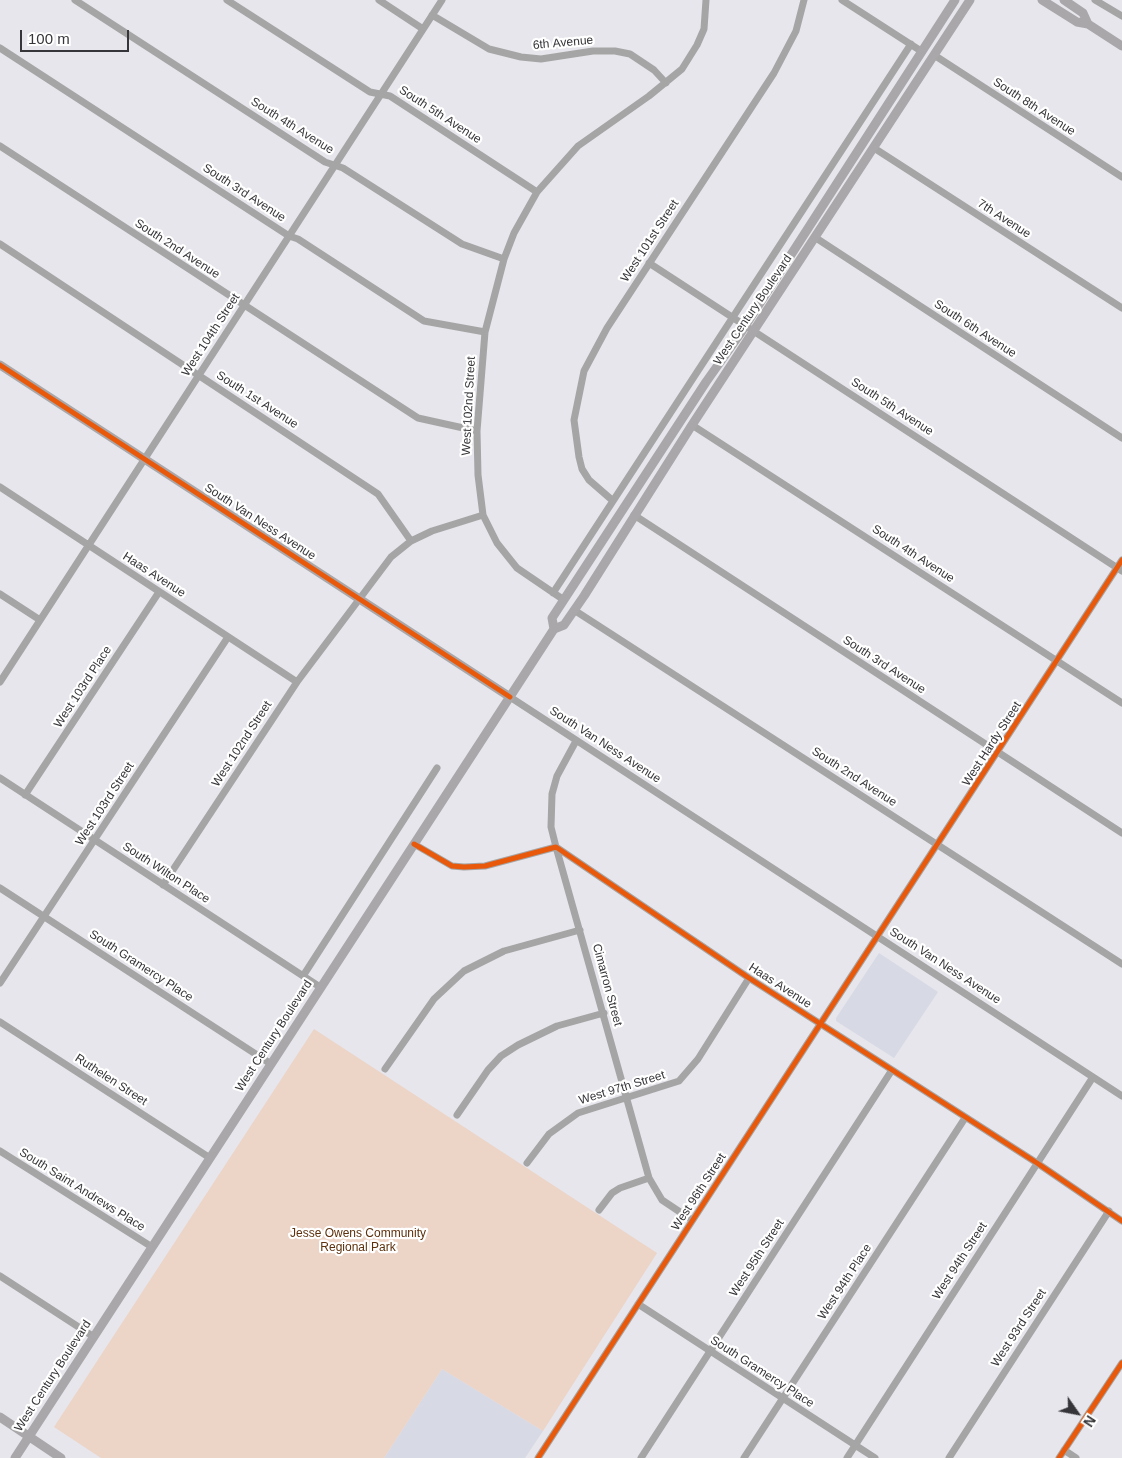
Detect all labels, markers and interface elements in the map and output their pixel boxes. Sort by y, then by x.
scale bar [22,20,131,52]
text: 100 m [28,30,70,47]
street label: 6th Avenue [532,33,594,53]
street label: South 8th Avenue [990,75,1078,139]
street label: South 5th Avenue [396,83,484,147]
street label: South 4th Avenue [248,95,336,157]
street label: South 3rd Avenue [200,161,288,225]
street label: 7th Avenue [975,196,1033,242]
street label: West 101st Street [618,197,682,285]
street label: South 2nd Avenue [132,216,222,282]
street label: West Century Boulevard [711,252,795,368]
street label: West 104th Street [179,291,243,379]
street label: South 6th Avenue [931,297,1019,361]
street label: West 102nd Street [459,356,479,456]
street label: South 1st Avenue [213,368,301,432]
street label: South 5th Avenue [848,375,936,439]
street label: South Van Ness Avenue [202,481,318,563]
street label: South 4th Avenue [869,522,957,586]
street label: Haas Avenue [120,549,188,601]
street label: South 3rd Avenue [840,633,928,697]
street label: West 103rd Place [51,643,115,731]
street label: West 102nd Street [209,698,275,790]
street label: West Hardy Street [959,699,1025,789]
street label: South Van Ness Avenue [547,704,663,786]
street label: South 2nd Avenue [809,744,899,810]
street label: West 103rd Street [73,760,137,848]
street label: South Wilton Place [120,839,212,907]
street label: South Van Ness Avenue [887,925,1003,1007]
street label: South Gramercy Place [86,927,196,1005]
street label: Cimarron Street [589,942,625,1028]
street label: Haas Avenue [746,960,814,1012]
street label: West Century Boulevard [233,978,315,1094]
street label: Ruthelen Street [72,1051,150,1109]
street label: West 97th Street [577,1068,667,1108]
street label: South Saint Andrews Place [17,1145,147,1235]
street label: West 96th Street [669,1151,729,1233]
street label: West 95th Street [727,1217,787,1299]
street label: West 94th Street [930,1220,990,1302]
park label: Jesse Owens Community Regional Park [290,1227,426,1255]
street label: West 94th Place [815,1242,875,1322]
street label: West 93rd Street [989,1286,1049,1370]
street label: West Century Boulevard [12,1318,94,1434]
street label: South Gramercy Place [707,1333,817,1411]
north arrow [1052,1388,1102,1438]
text: N [1080,1413,1099,1430]

